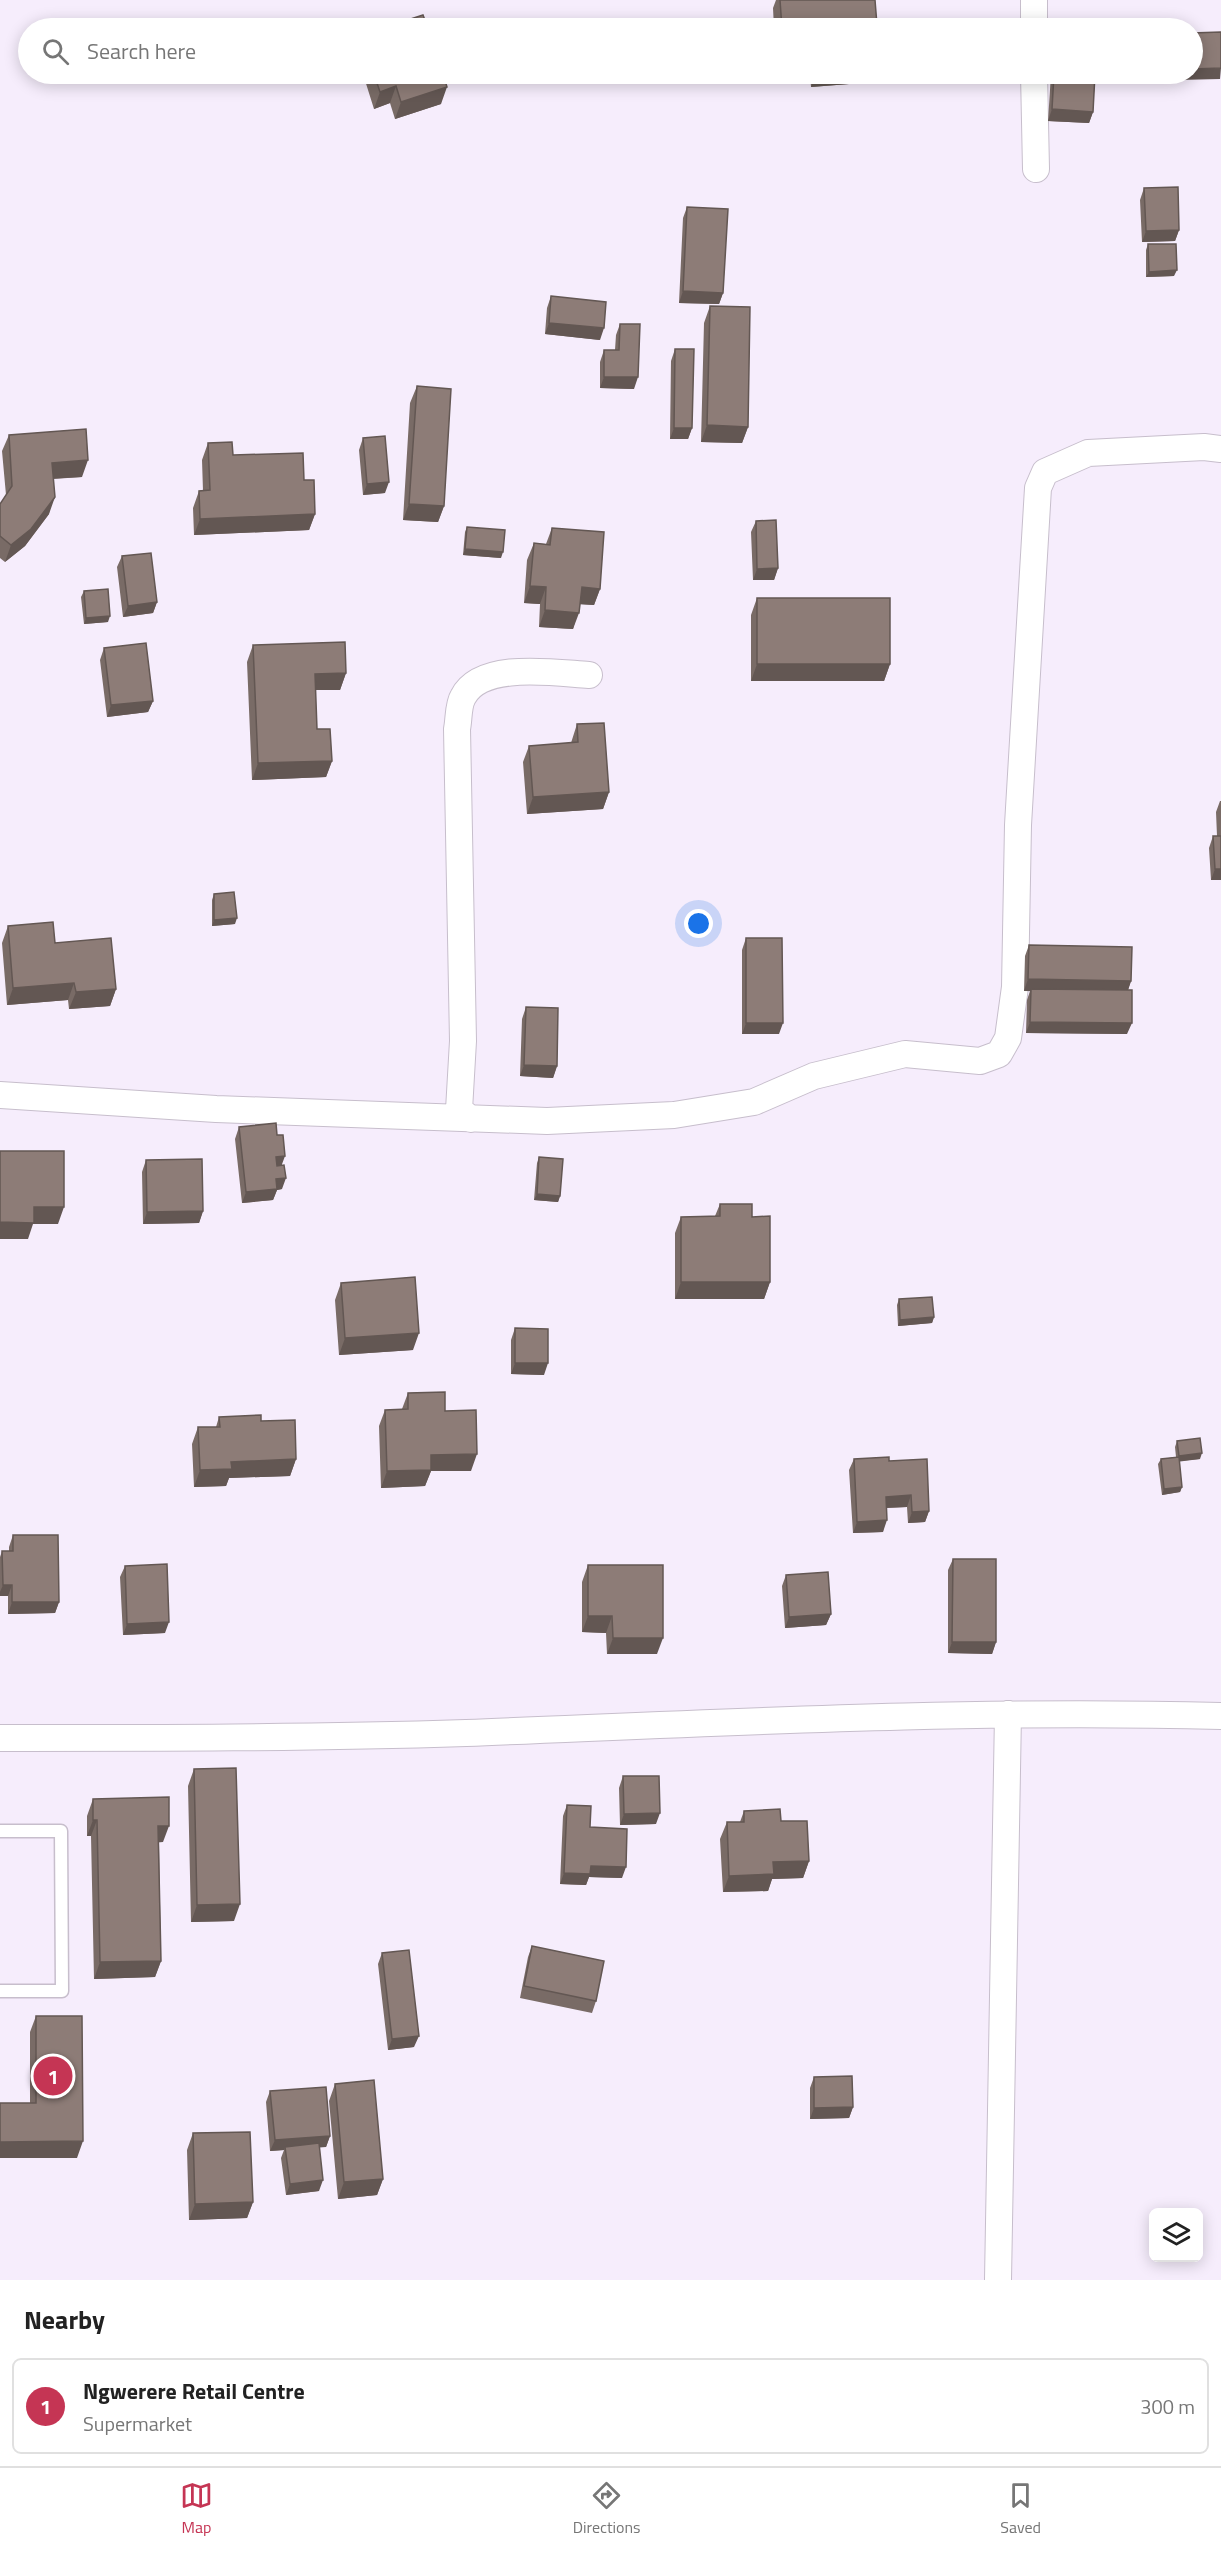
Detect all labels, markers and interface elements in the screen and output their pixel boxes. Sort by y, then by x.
search box [18,18,1203,84]
text: Search here [87,34,196,68]
icon: search [39,35,72,68]
your location [684,909,713,938]
pin: 1 [34,2054,72,2098]
map controls [1149,2208,1203,2262]
button: layers [1149,2208,1203,2262]
text: Nearby [24,2300,105,2339]
text: Ngwerere Retail Centre [83,2374,305,2408]
text: 1 [40,2391,51,2422]
text: 300 m [1140,2391,1195,2422]
text: Supermarket [83,2408,192,2439]
tab: Map [180,2479,213,2539]
tab: Directions [573,2479,641,2539]
tab: Saved [1000,2479,1041,2539]

